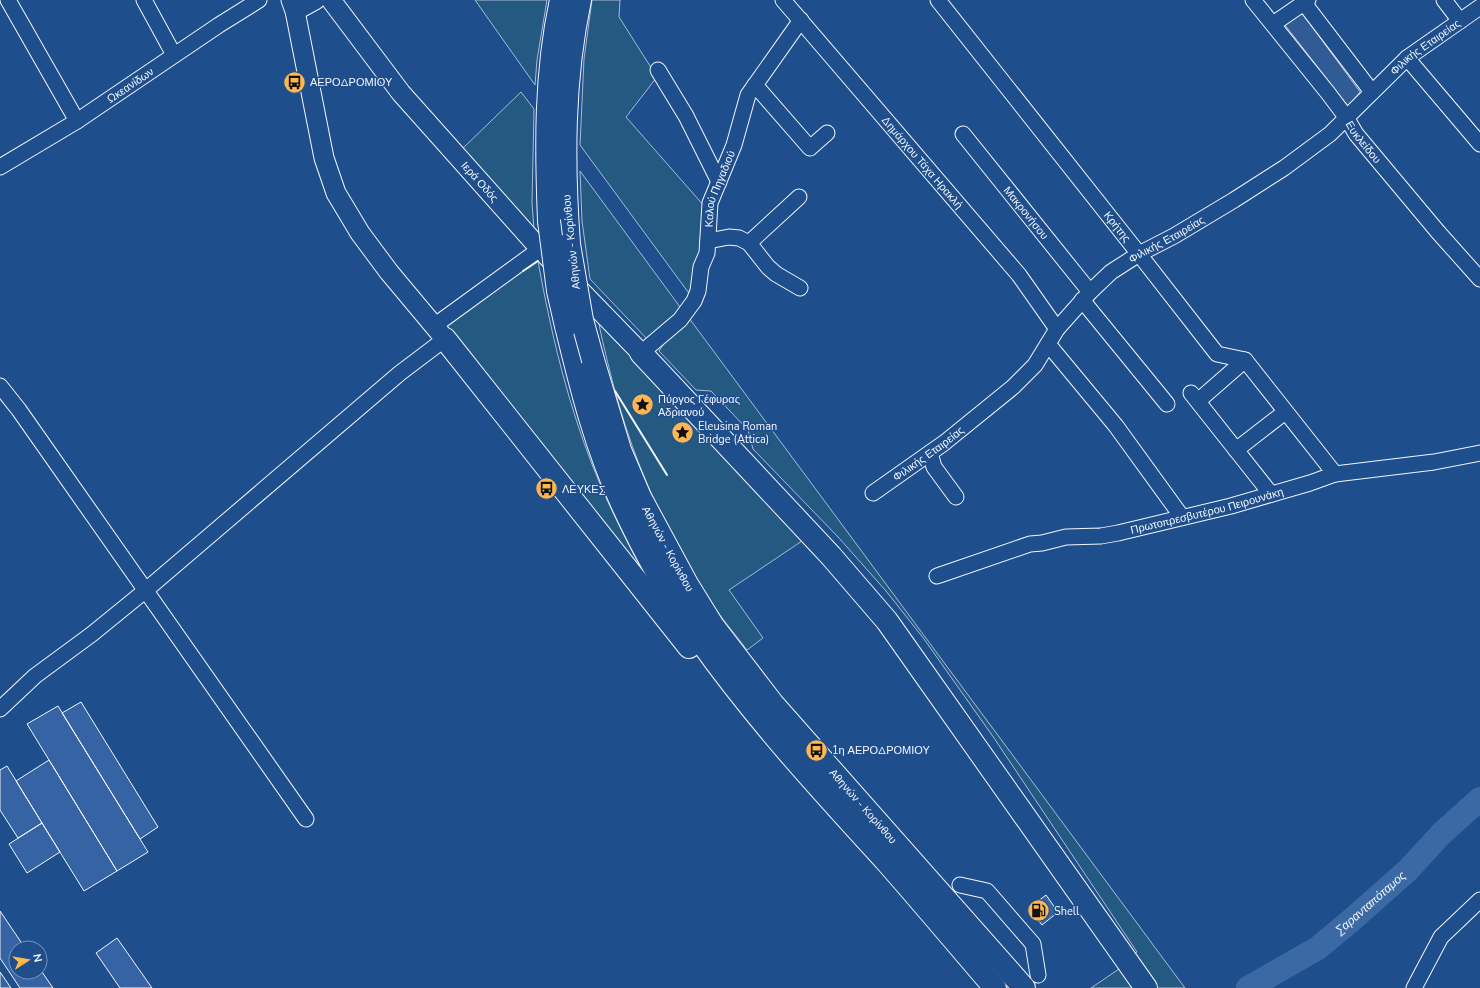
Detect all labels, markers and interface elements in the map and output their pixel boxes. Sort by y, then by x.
street label: Φιλικής Εταιρείας [1387,16,1464,79]
street label: Ωκεανίδων [104,64,157,107]
bus stop icon: ΑΕΡΟΔΡΟΜΙΟΥ [281,69,307,95]
place label: ΑΕΡΟΔΡΟΜΙΟΥ [310,75,393,90]
street label: Δημάρχου Τάχα Ηρακλή [878,113,966,212]
street label: Ευκλείδου [1342,118,1384,167]
street label: Καλού Πηγαδιού [702,148,739,228]
street label: Ιερά Οδός [457,158,502,205]
street label: Μακρονήσου [1000,183,1052,243]
street label: Αθηνών - Κορίνθου [559,194,584,290]
street label: Κρήτης [1100,208,1134,246]
street label: Φιλικής Εταιρείας [1126,212,1207,267]
place icon: Πύργος Γέφυρας Αδριανού [630,392,656,418]
place label: Πύργος Γέφυρας Αδριανού [658,392,740,420]
place icon: Eleusina Roman Bridge (Attica) [670,419,696,445]
place label: Eleusina Roman Bridge (Attica) [698,419,777,447]
street label: Φιλικής Εταιρείας [890,423,967,485]
bus stop icon: ΛΕΥΚΕΣ [534,476,560,502]
place label: ΛΕΥΚΕΣ [562,482,606,497]
street label: Πρωτοπρεσβυτέρου Πειρουνάκη [1129,484,1285,538]
street label: Αθηνών - Κορίνθου [638,504,697,595]
bus stop icon: 1η ΑΕΡΟΔΡΟΜΙΟΥ [804,737,830,763]
place label: 1η ΑΕΡΟΔΡΟΜΙΟΥ [832,743,930,758]
street label: Αθηνών - Κορίνθου [826,766,900,847]
water label: Σαρανταπόταμος [1331,867,1409,939]
fuel station icon: Shell [1025,898,1051,924]
place label: Shell [1054,904,1080,919]
north arrow [8,940,48,980]
text: N [29,952,45,964]

